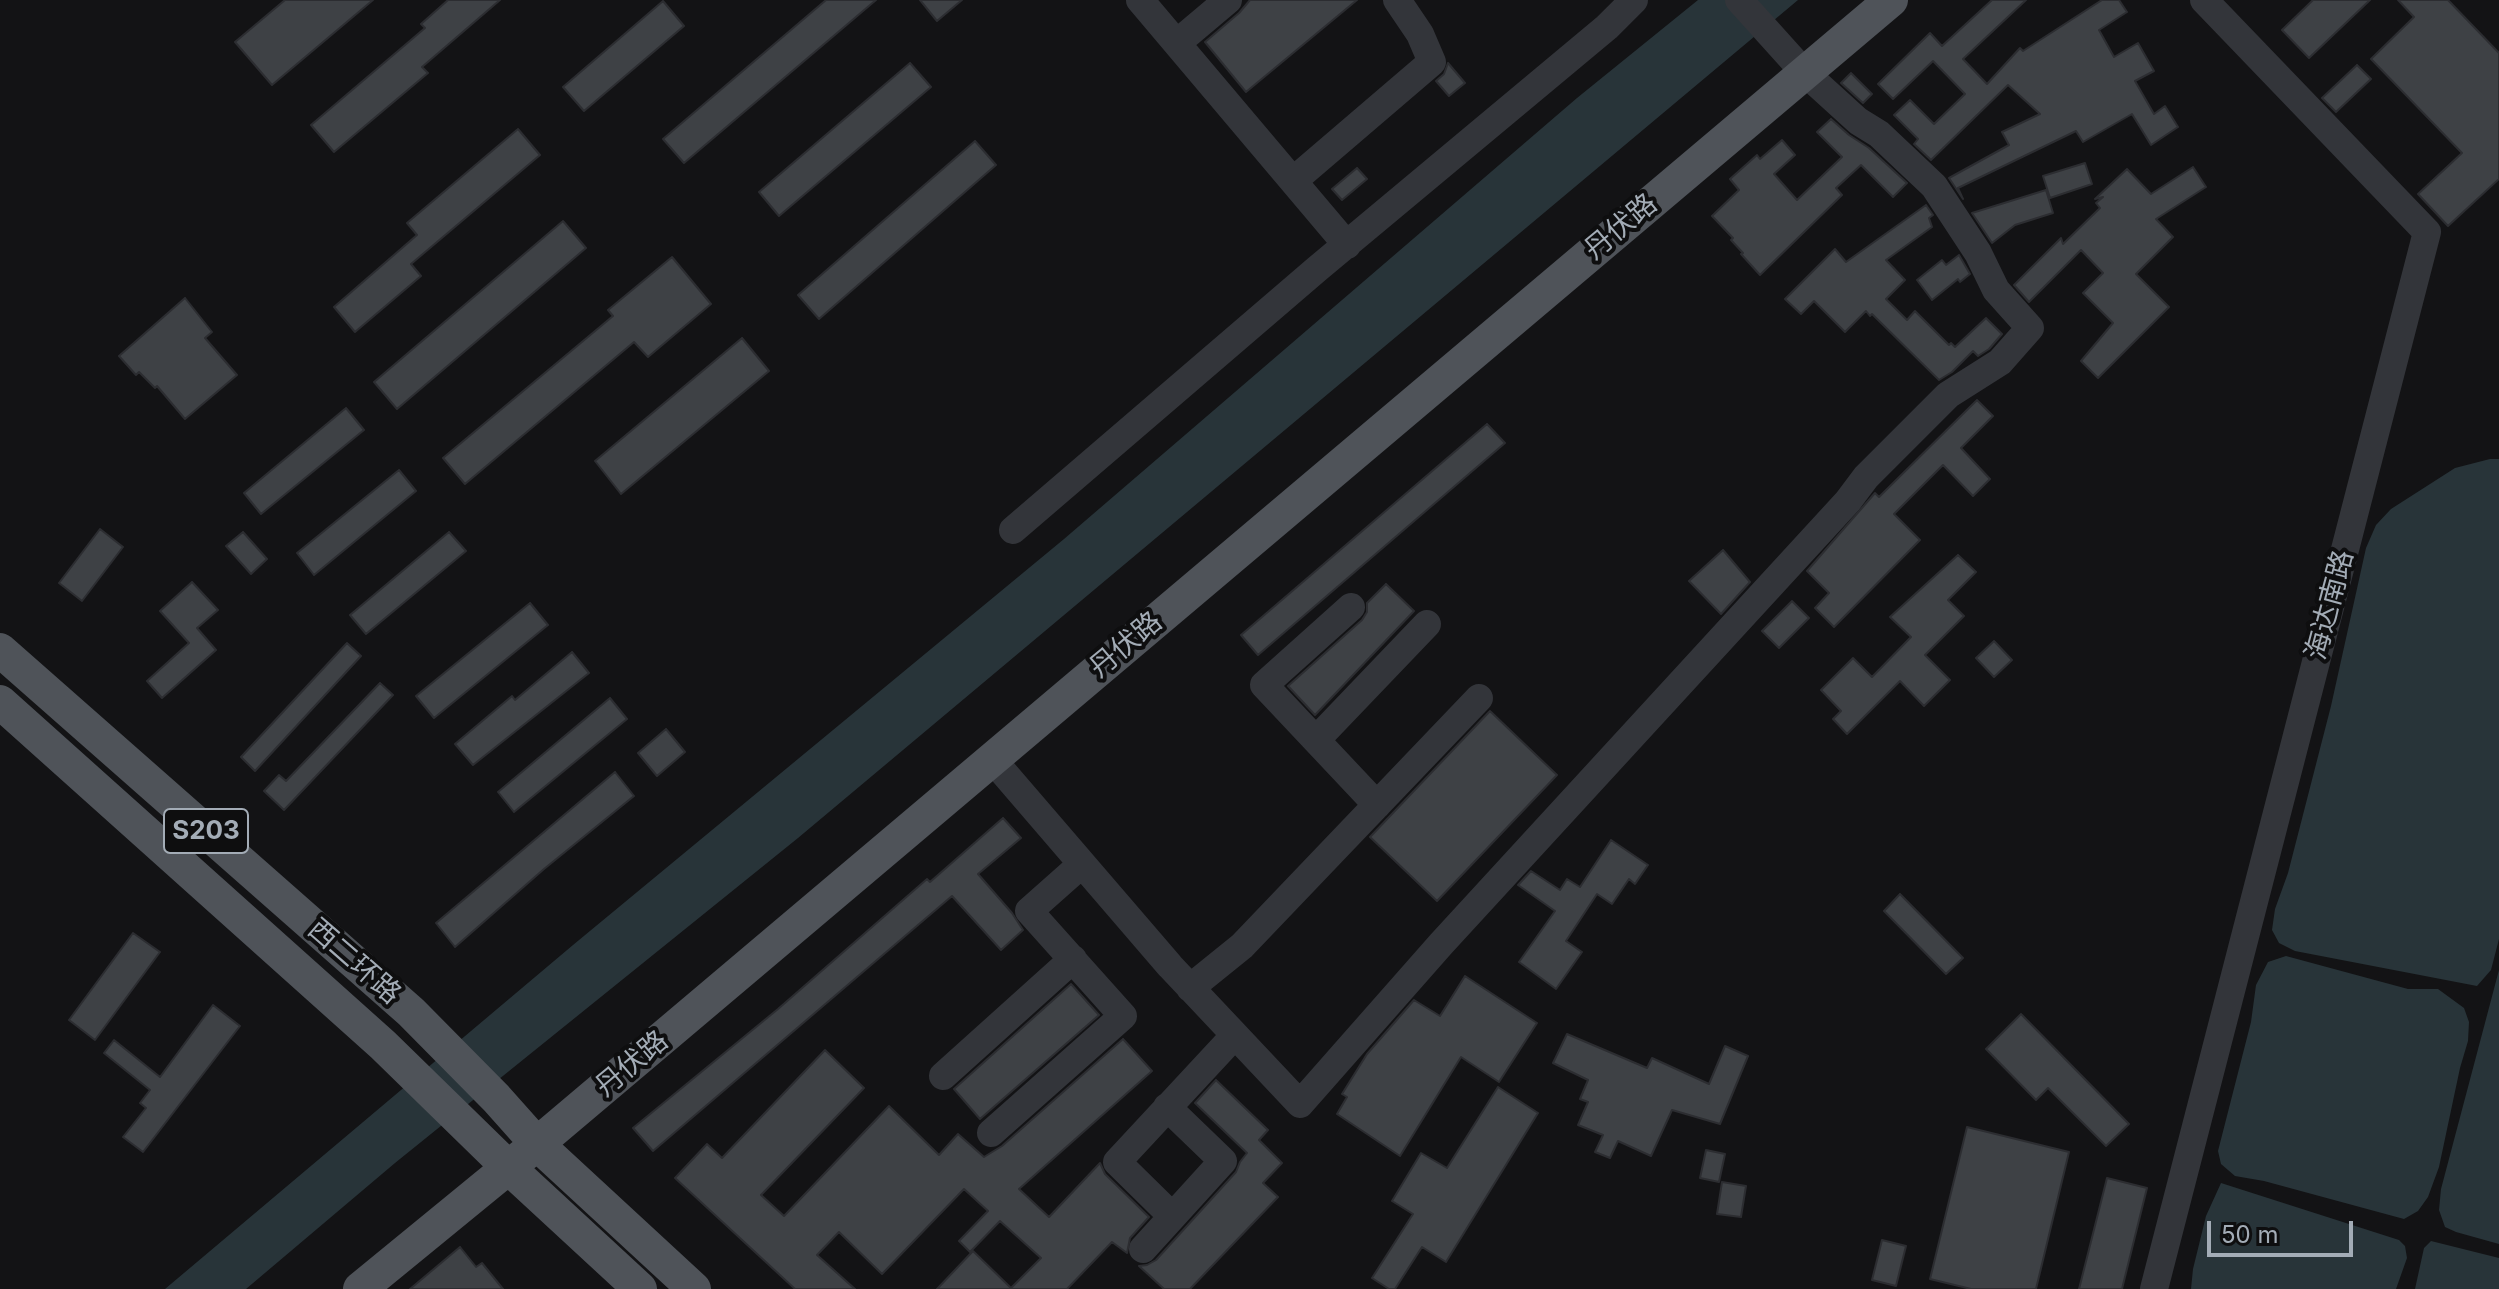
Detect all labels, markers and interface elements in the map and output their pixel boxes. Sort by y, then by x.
street label: 丹伏路 [1578,187,1664,267]
street label: 海达南路 [2299,547,2361,663]
street label: 丹伏路 [1083,605,1169,685]
road number: S203 [164,809,248,853]
street label: 西二环路 [301,913,407,1011]
street label: 丹伏路 [589,1024,675,1104]
scale bar [2211,1205,2357,1255]
text: 50 m [2221,1220,2279,1249]

